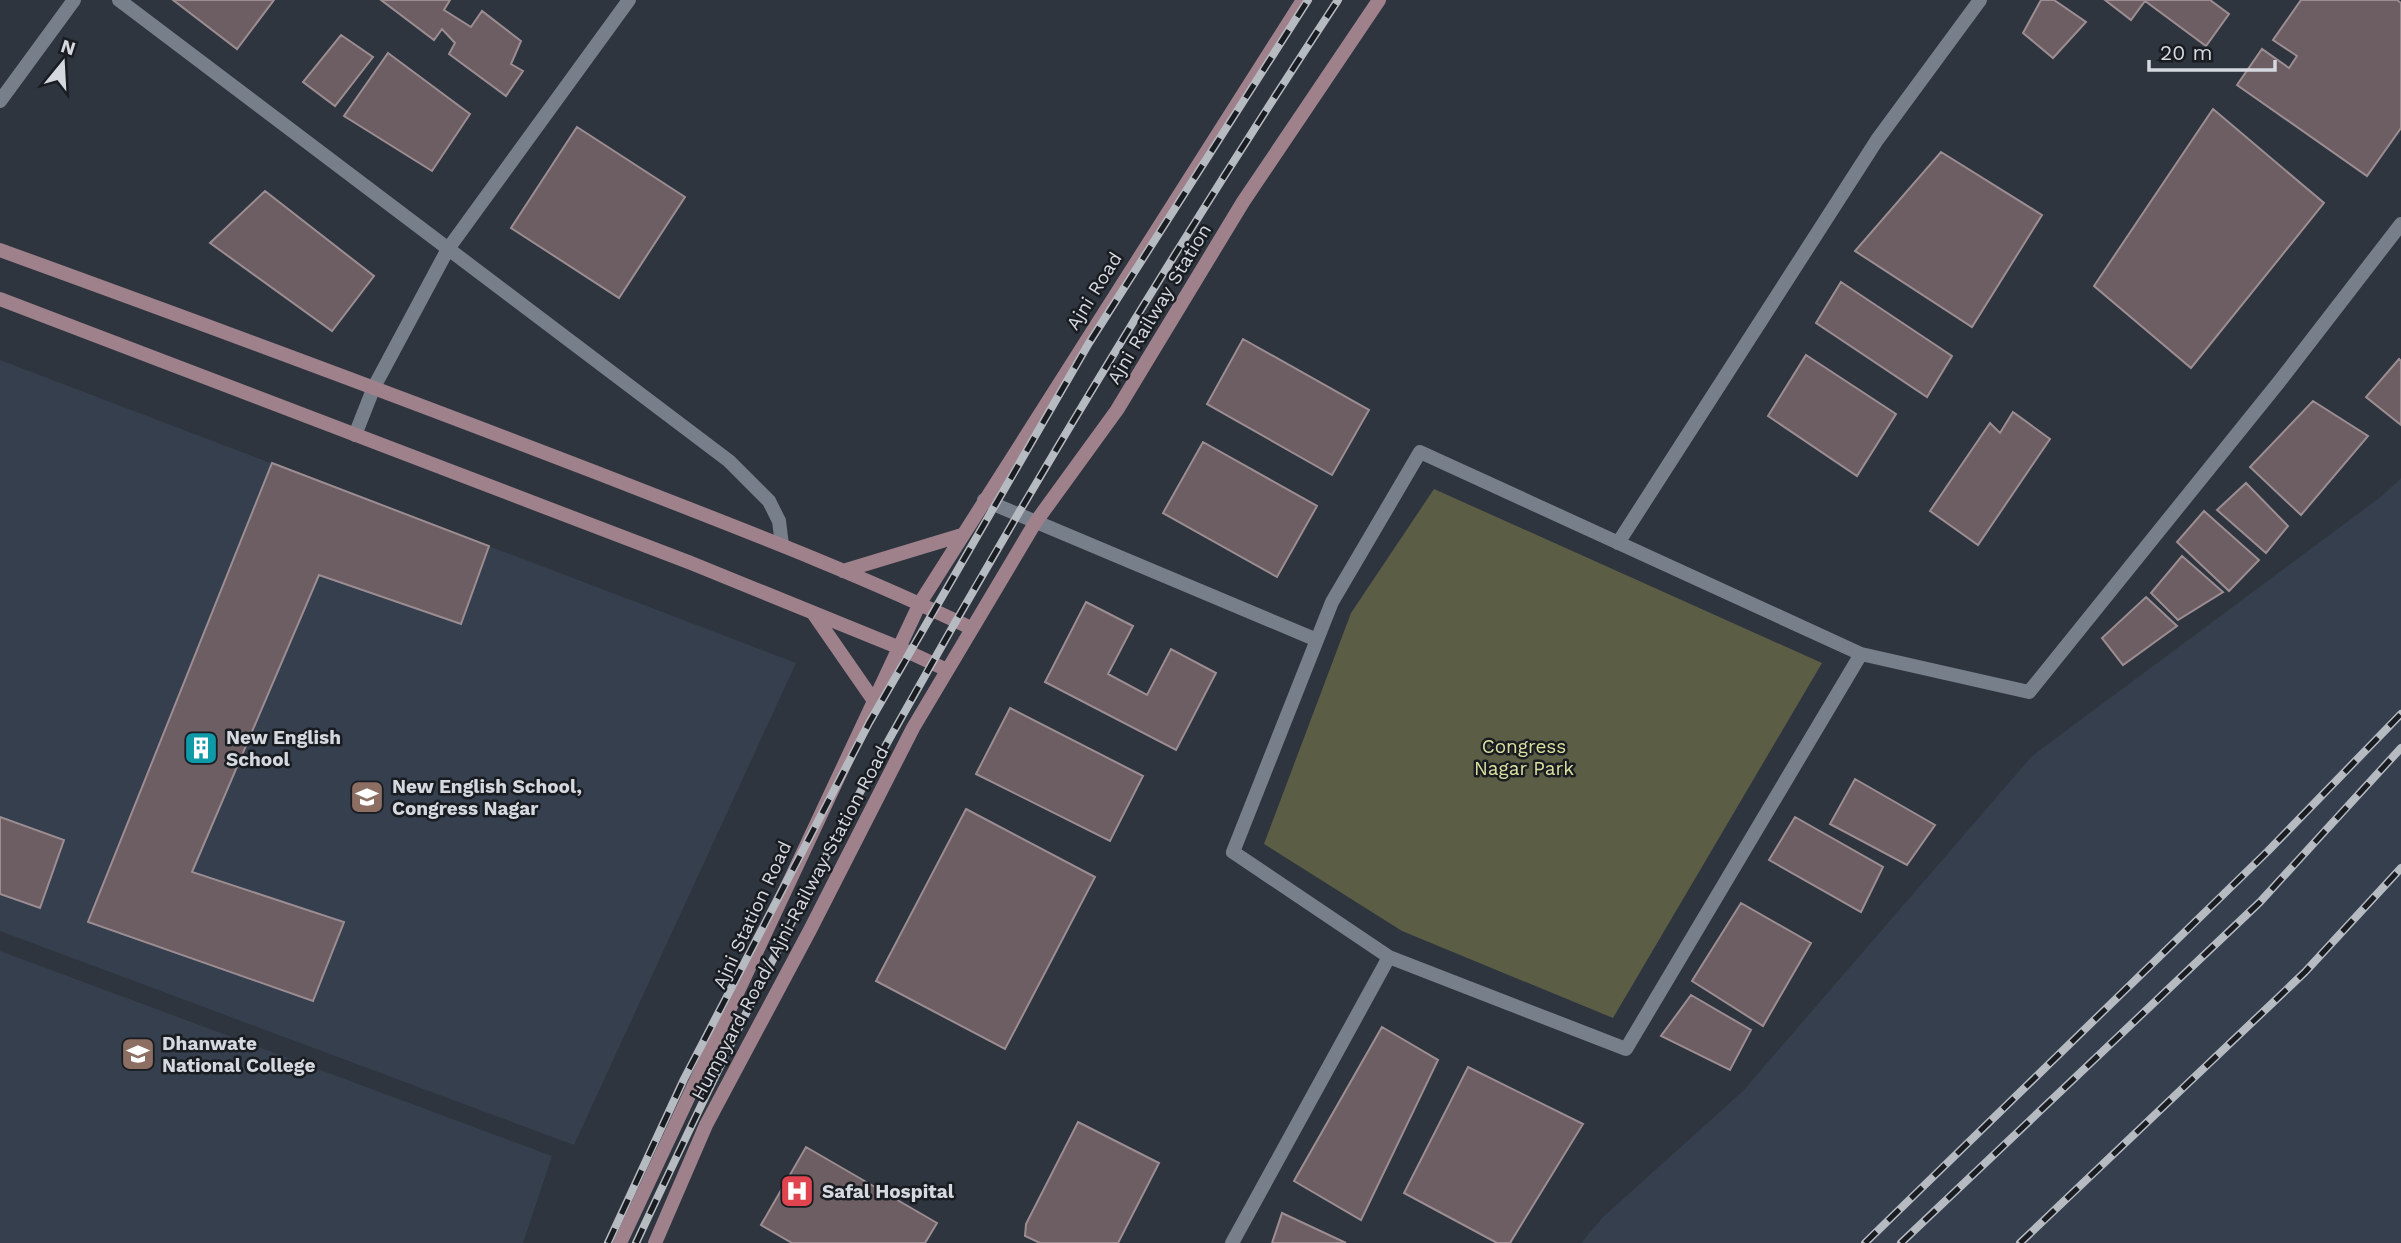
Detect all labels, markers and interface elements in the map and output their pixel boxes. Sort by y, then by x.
north arrow [28,28,98,98]
scale bar [2149,28,2275,72]
text: N [58,34,78,60]
text: 20 m [2160,40,2212,65]
street label: Ajni Railway Station [1102,220,1216,388]
street label: Ajni Road [1061,248,1127,334]
place label: New English School [226,726,341,771]
building icon: New English School [182,729,220,767]
park label: Congress Nagar Park [1474,735,1574,780]
street label: Humpyard Road/ Ajni Railway Station Road [686,742,894,1104]
place label: New English School, Congress Nagar [392,775,582,820]
school or university icon: New English School, Congress Nagar [348,778,386,816]
street label: Ajni Station Road [708,837,796,993]
place label: Dhanwate National College [162,1032,315,1077]
school or university icon: Dhanwate National College [119,1035,157,1073]
hospital icon: Safal Hospital [778,1172,816,1210]
place label: Safal Hospital [822,1180,955,1203]

